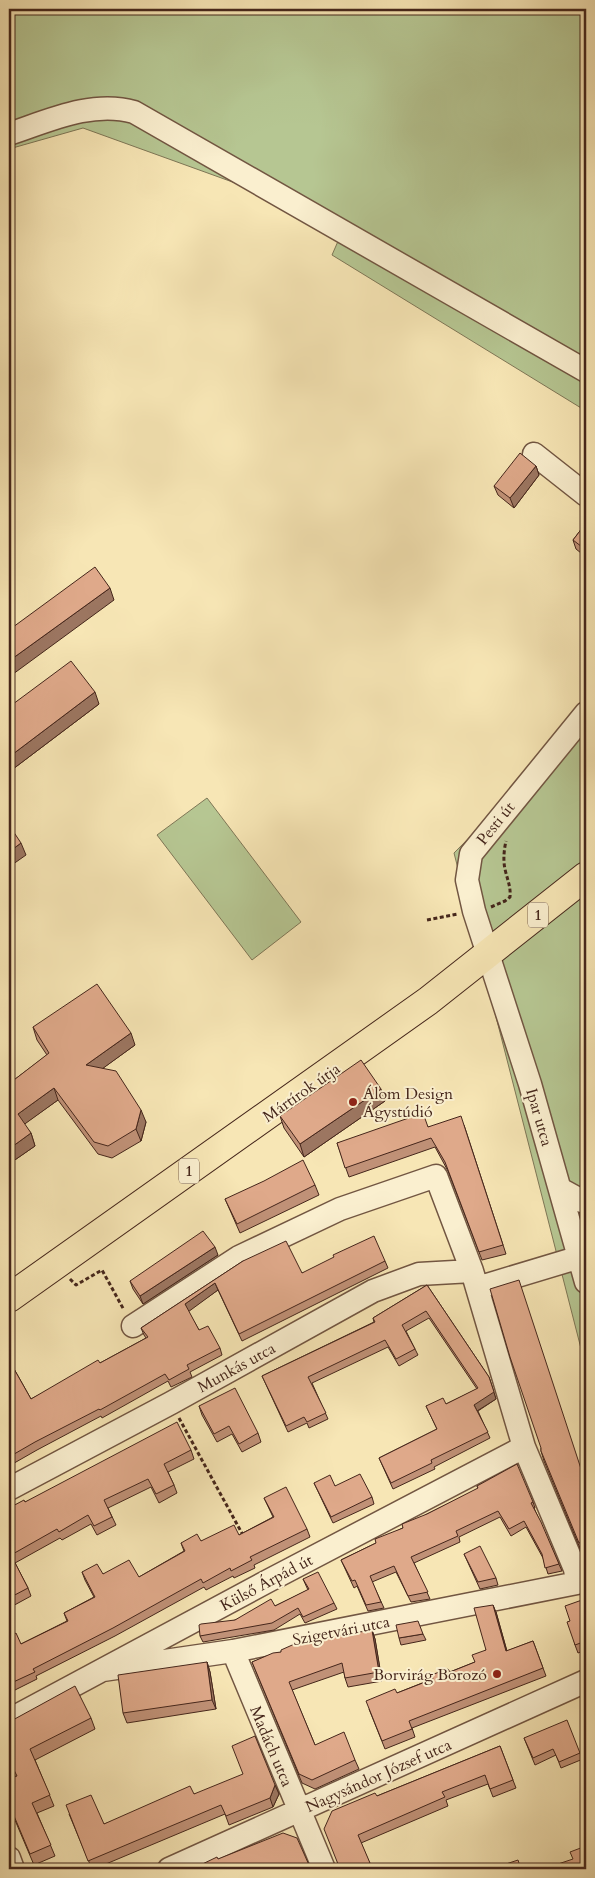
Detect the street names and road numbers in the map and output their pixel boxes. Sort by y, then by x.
street label: Pesti út [472,797,520,850]
road number: 1 [528,902,548,928]
street label: Mártírok útja [258,1058,345,1128]
street label: Ipar utca [520,1086,558,1149]
road number: 1 [179,1158,199,1184]
street label: Munkás utca [193,1337,280,1398]
street label: Külső Árpád út [216,1549,317,1617]
street label: Szigetvári utca [291,1611,392,1651]
street label: Madách utca [244,1703,298,1790]
street label: Nagysándor József utca [302,1734,455,1818]

